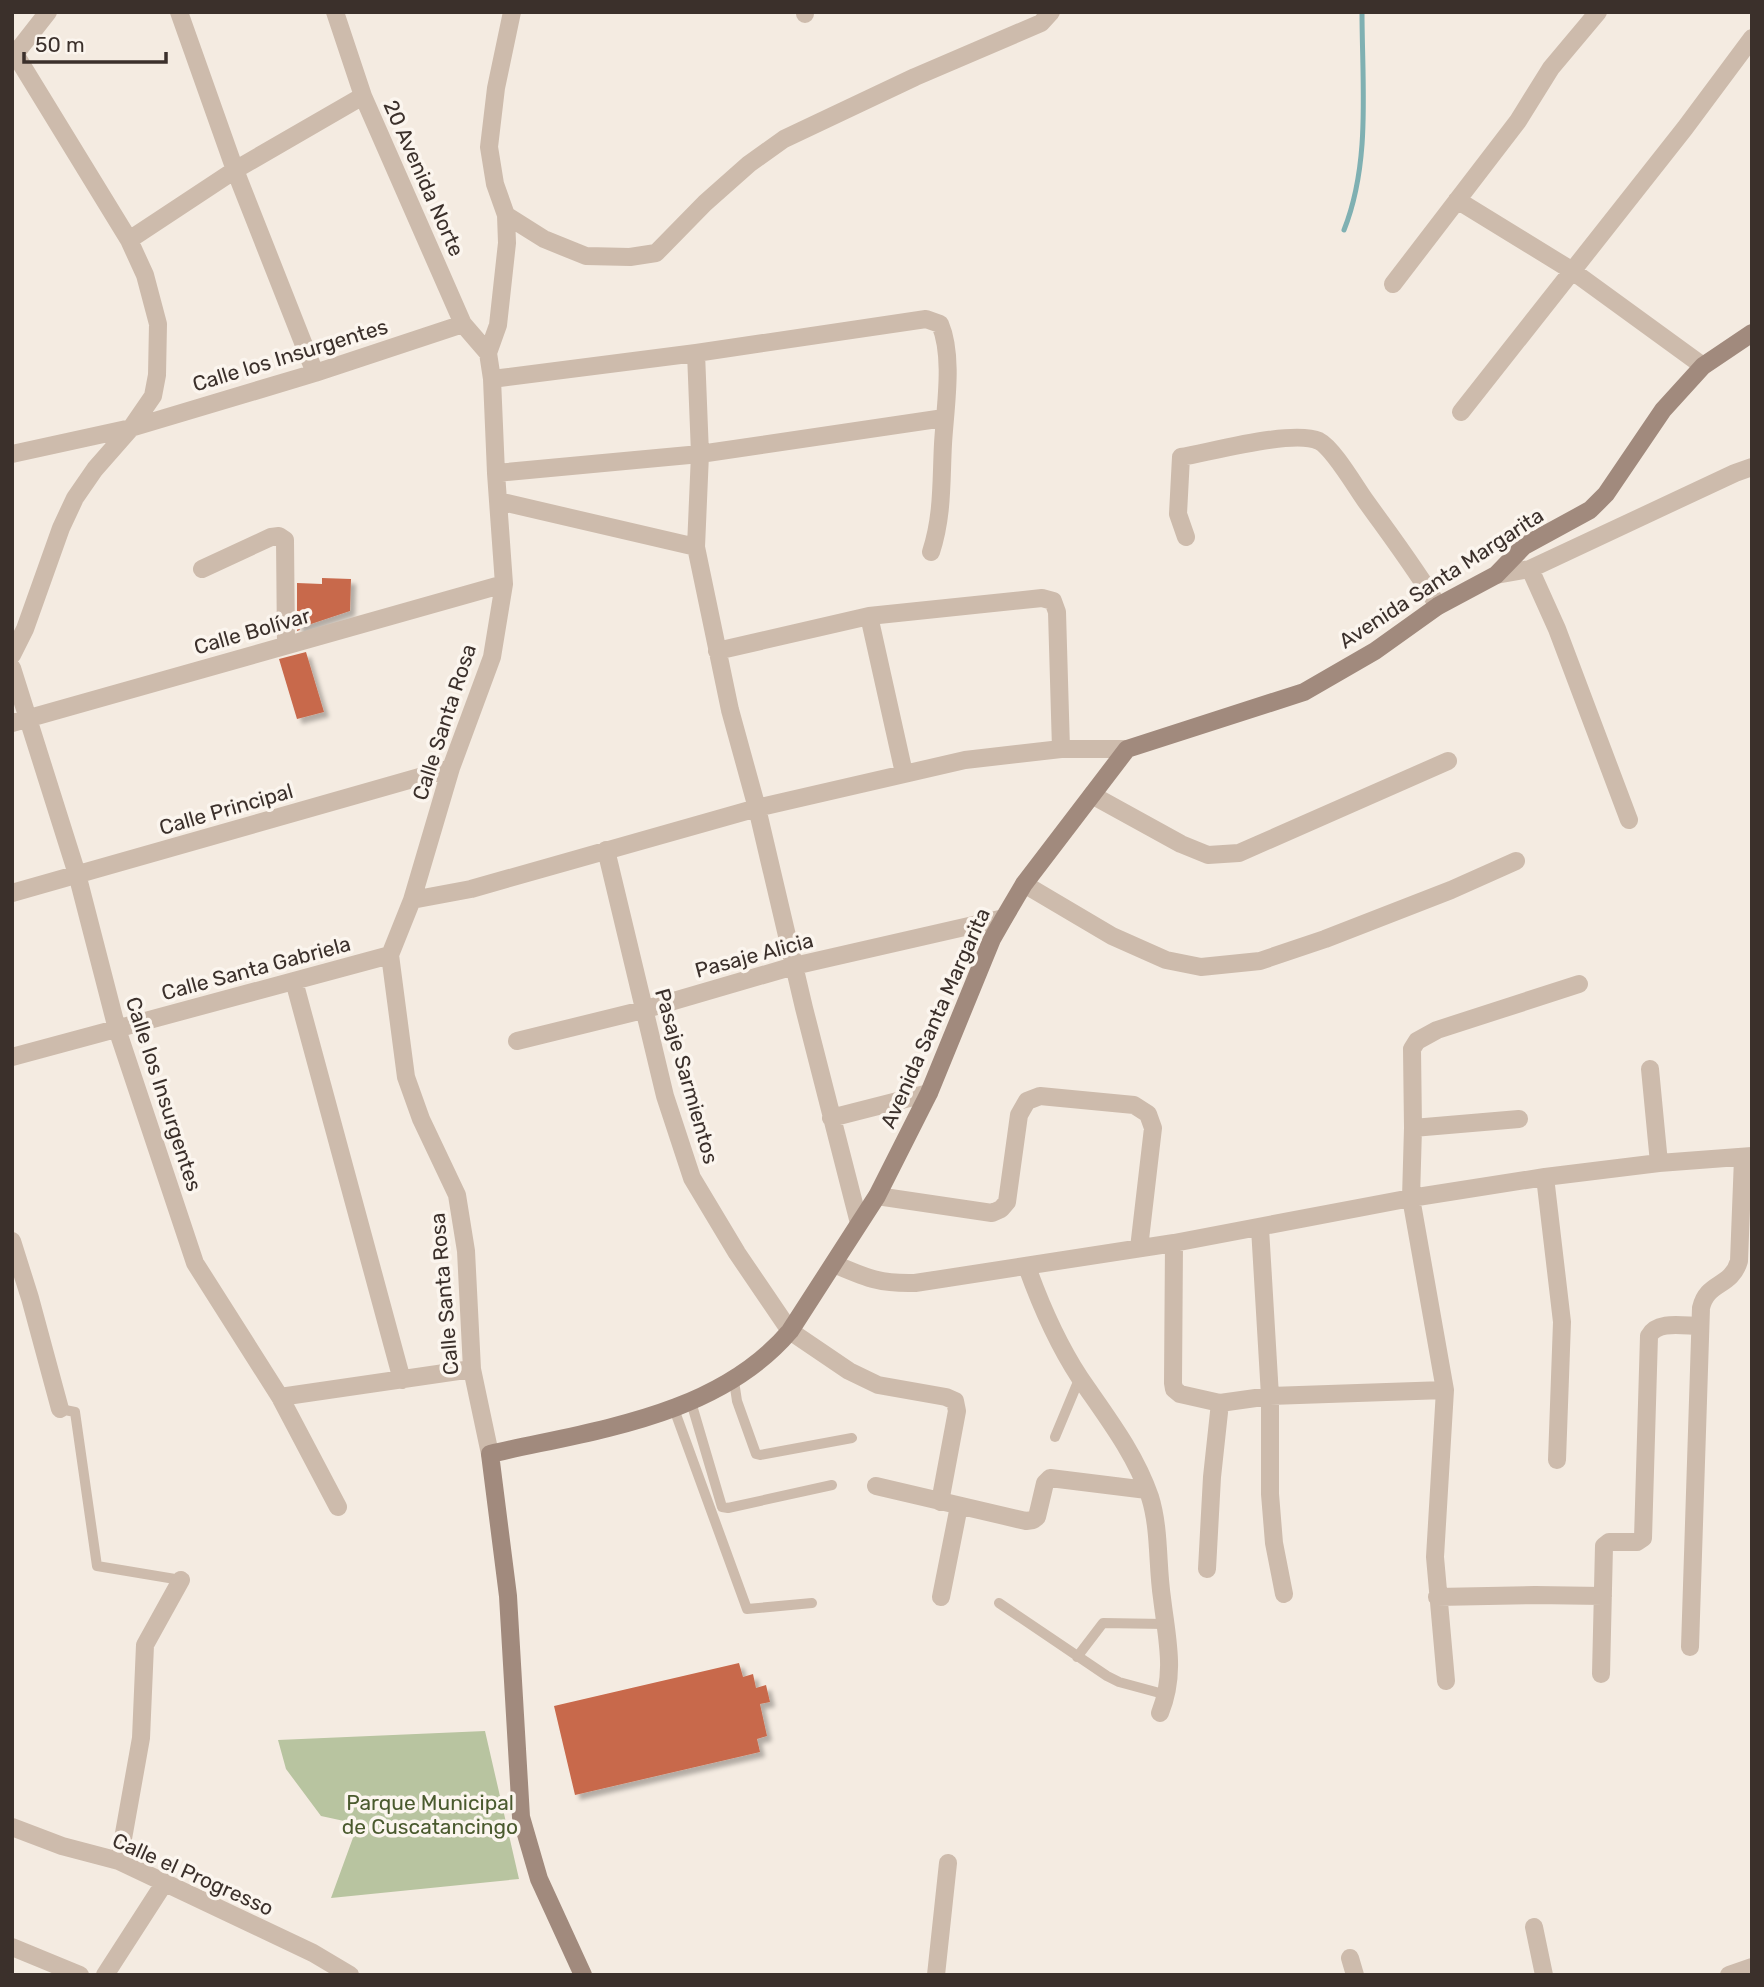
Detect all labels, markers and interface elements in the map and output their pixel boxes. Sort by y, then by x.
scale bar [24,21,166,65]
text: 50 m [35,32,85,57]
street label: 20 Avenida Norte [378,96,470,260]
street label: Calle los Insurgentes [189,313,391,397]
street label: Avenida Santa Margarita [1334,503,1548,653]
street label: Calle Bolívar [191,602,313,660]
street label: Calle Santa Rosa [407,641,481,803]
street label: Calle Principal [156,778,296,840]
street label: Avenida Santa Margarita [875,904,995,1132]
street label: Pasaje Alicia [692,927,816,983]
street label: Calle Santa Gabriela [159,931,353,1005]
street label: Pasaje Sarmientos [650,985,724,1167]
street label: Calle los Insurgentes [121,994,207,1194]
street label: Calle Santa Rosa [424,1212,464,1376]
park label: Parque Municipal de Cuscatancingo [342,1790,518,1839]
street label: Calle el Progresso [109,1827,277,1921]

